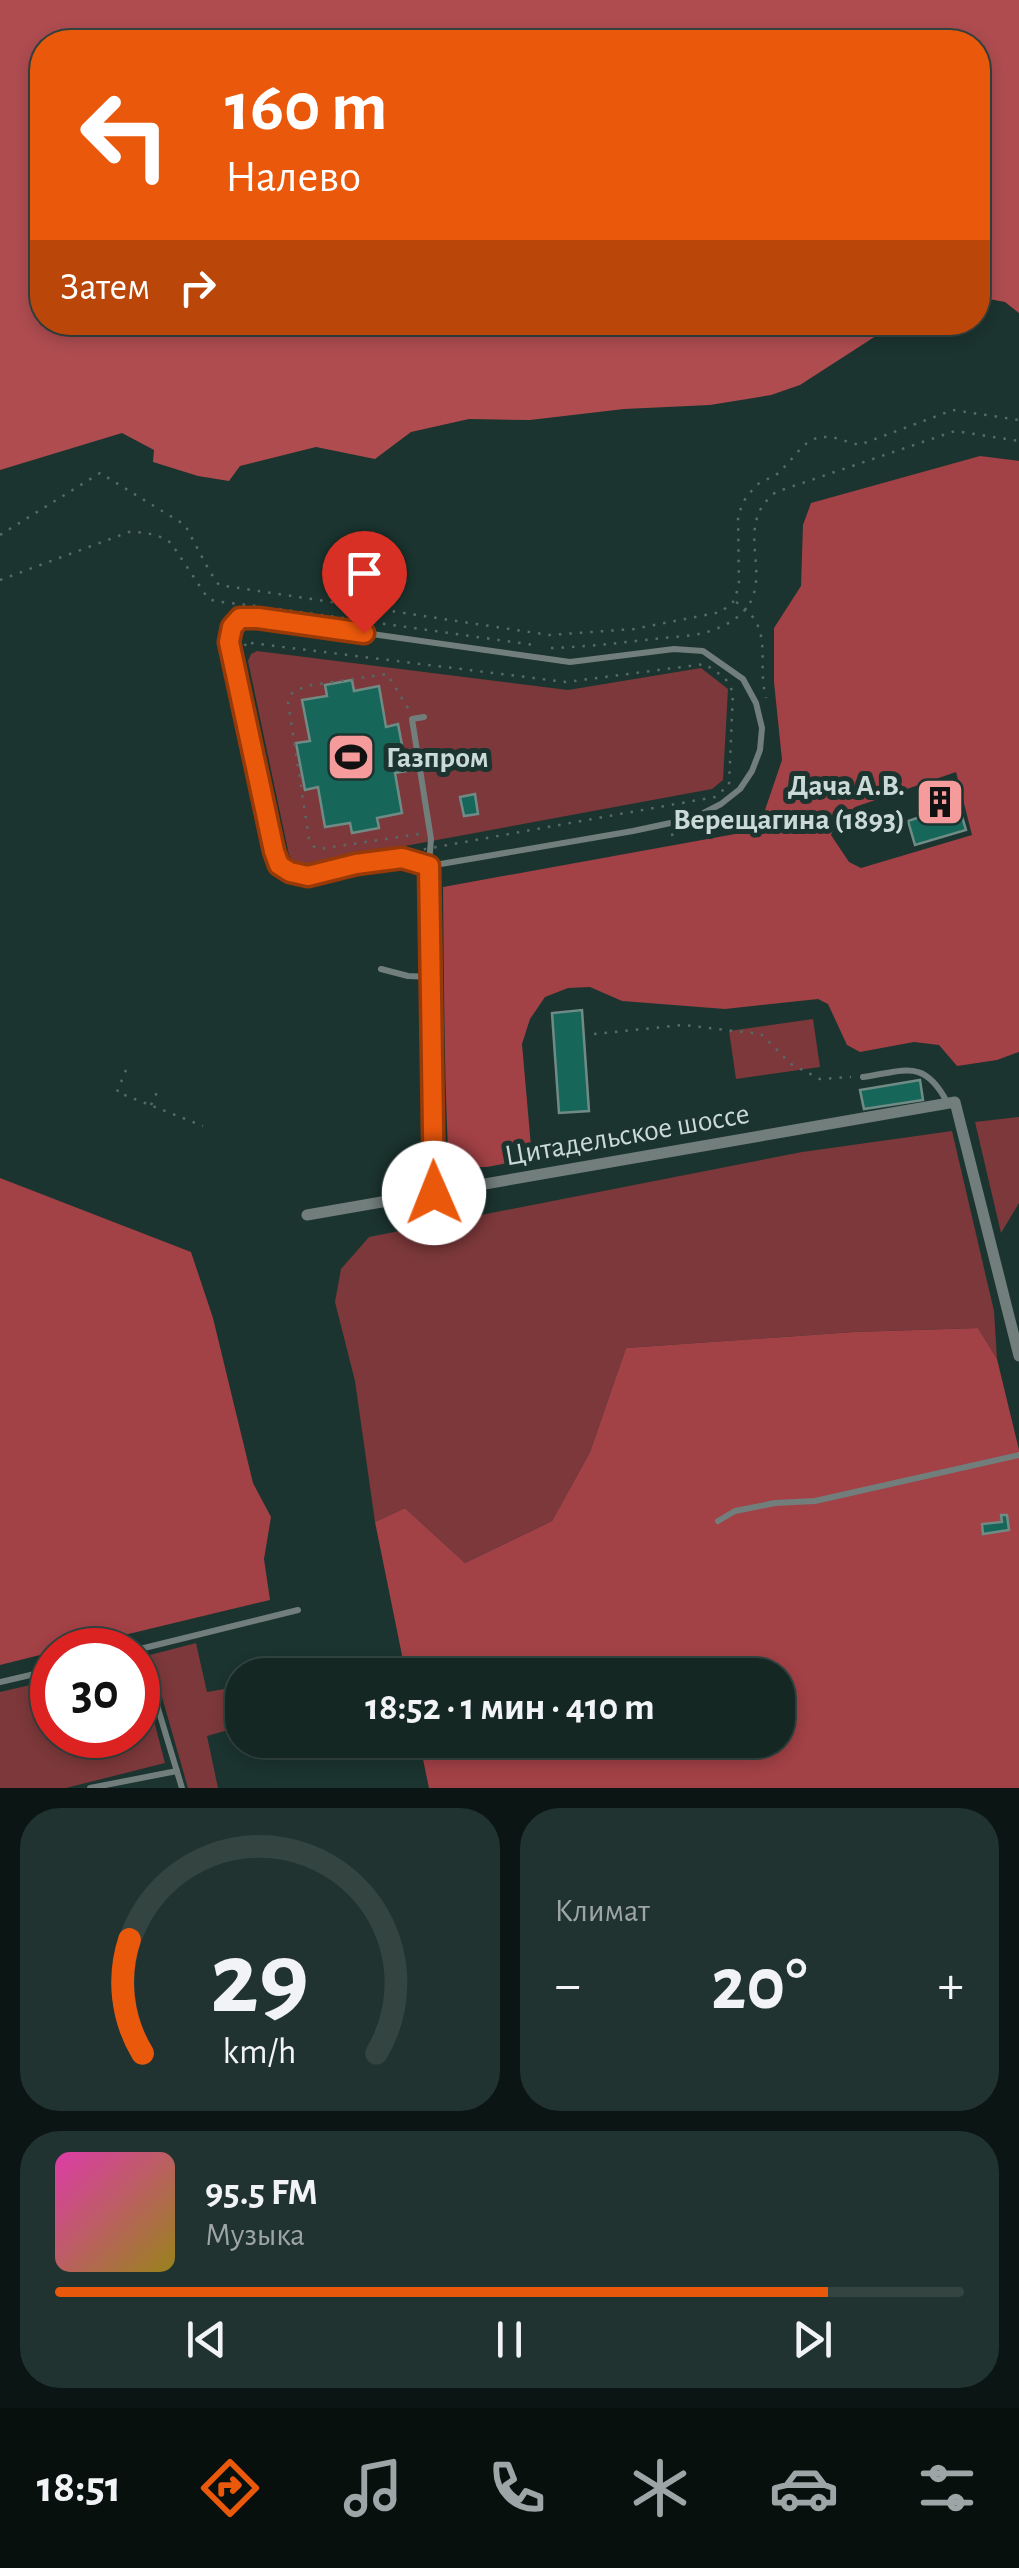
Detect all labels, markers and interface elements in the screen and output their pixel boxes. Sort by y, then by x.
icon: left [60,70,190,200]
text: 160 m [225,73,388,143]
text: Налево [225,155,361,200]
icon: right [170,260,225,315]
text: Затем [60,269,150,307]
pin [322,531,407,634]
icon: arrive [337,546,392,601]
sports icon: Газпром [325,731,377,783]
place label: Газпром [386,743,489,773]
place label: Дача А.В. Верещагина (1893) [673,771,905,835]
building icon: Дача А.В. Верещагина (1893) [914,776,966,828]
street label: Цитадельское шоссе [502,1099,752,1171]
position arrow [382,1141,486,1245]
speed limit sign: 30 [30,1628,160,1758]
text: 18:52 · 1 мин · 410 m [365,1689,655,1727]
text: Климат [555,1895,650,1927]
text: 29 [210,1928,309,2032]
text: 20° [711,1948,807,2023]
text: − [555,1958,581,2013]
text: + [938,1958,964,2013]
text: km/h [223,2034,297,2070]
text: 95.5 FM [205,2174,318,2212]
text: Музыка [205,2219,305,2251]
icon: previous [179,2312,234,2367]
icon: pause [482,2312,537,2367]
icon: next [785,2312,840,2367]
icon: directions [195,2453,265,2523]
icon: music [338,2453,408,2523]
icon: phone [482,2453,552,2523]
icon: climate [625,2453,695,2523]
icon: car [769,2453,839,2523]
icon: filters [912,2453,982,2523]
text: 18:51 [37,2465,121,2510]

